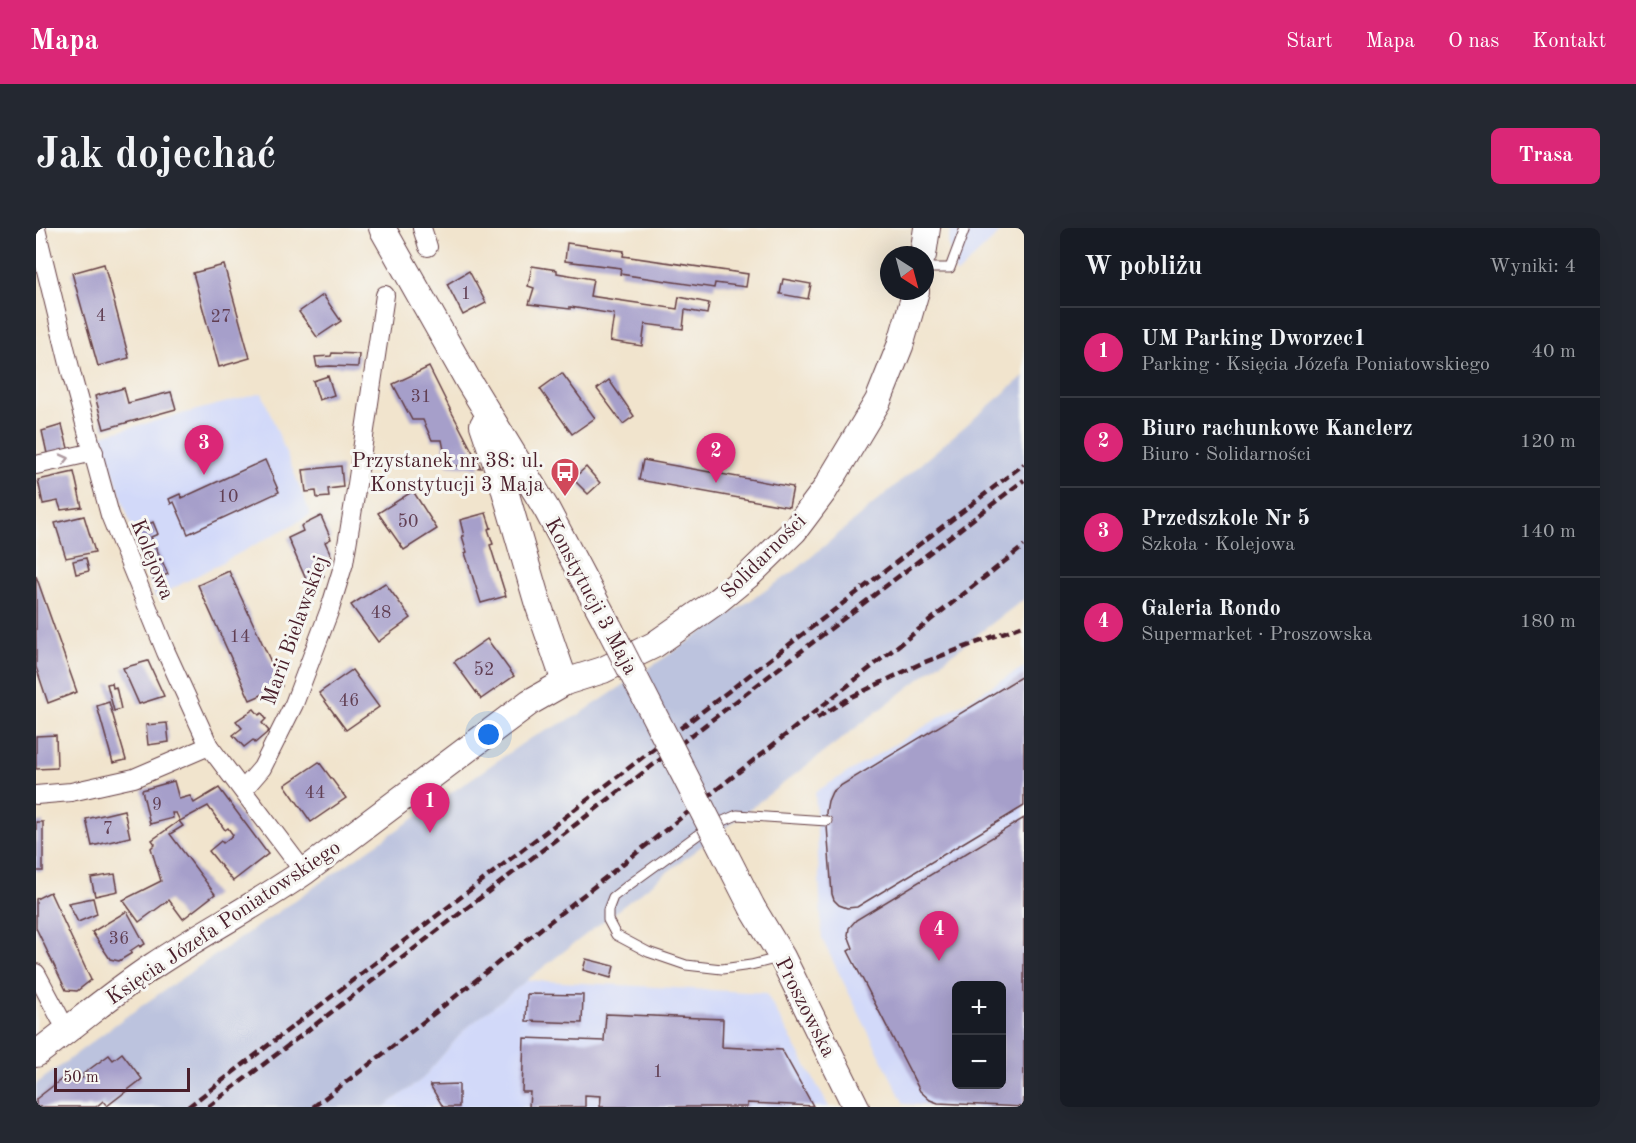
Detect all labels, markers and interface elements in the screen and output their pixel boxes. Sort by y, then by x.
text: Mapa [30,28,99,56]
text: Start [1286,31,1333,52]
text: Mapa [1366,31,1415,52]
text: O nas [1448,31,1499,52]
text: Kontakt [1532,31,1606,52]
button: Trasa [1491,128,1600,184]
text: Jak dojechać [36,135,277,177]
north arrow [880,246,934,300]
text: W pobliżu [1084,254,1202,280]
text: Wyniki: 4 [1489,257,1576,277]
house number: 1 [461,285,471,303]
house number: 4 [96,307,106,325]
house number: 27 [211,308,231,326]
text: UM Parking Dworzec1 [1141,328,1366,350]
text: 1 [1098,342,1109,362]
text: 40 m [1531,342,1576,362]
text: Parking · Księcia Józefa Poniatowskiego [1141,355,1490,375]
house number: 31 [411,388,431,406]
text: Biuro rachunkowe Kanclerz [1141,418,1413,440]
pin: 3 [184,426,224,475]
text: 2 [1098,432,1109,452]
text: 120 m [1520,432,1576,452]
pin: 2 [696,434,736,483]
text: Biuro · Solidarności [1141,445,1311,465]
place label: Przystanek nr 38: ul. Konstytucji 3 Maja [351,451,544,496]
one-way arrow [60,453,70,466]
bus stop icon: Przystanek nr 38: ul. Konstytucji 3 Maja [549,456,581,498]
house number: 10 [218,488,238,506]
text: Przedszkole Nr 5 [1141,508,1310,530]
street label: Solidarności [718,511,811,604]
house number: 50 [398,513,418,531]
street label: Konstytucji 3 Maja [540,515,641,679]
street label: Kolejowa [126,516,177,603]
text: 3 [1098,522,1109,542]
text: 140 m [1520,522,1576,542]
text: Szkoła · Kolejowa [1141,535,1295,555]
street label: Marii Bielawskiej [259,553,332,708]
text: Galeria Rondo [1141,598,1281,620]
house number: 48 [371,604,391,622]
text: 4 [1098,612,1109,632]
text: 180 m [1520,612,1576,632]
text: Supermarket · Proszowska [1141,625,1372,645]
house number: 14 [230,628,250,646]
house number: 52 [474,661,494,679]
house number: 46 [339,692,359,710]
your location [474,720,503,749]
house number: 44 [305,784,325,802]
pin: 1 [410,784,450,833]
house number: 9 [152,796,162,814]
house number: 7 [103,820,113,838]
street label: Księcia Józefa Poniatowskiego [103,837,345,1009]
pin: 4 [920,912,958,961]
house number: 36 [109,930,129,948]
street label: Proszowska [771,955,839,1061]
map controls [952,981,1006,1089]
button: + [952,981,1006,1035]
button: − [952,1035,1006,1089]
house number: 1 [653,1063,663,1081]
scale bar [54,1065,190,1092]
text: 50 m [63,1070,99,1086]

